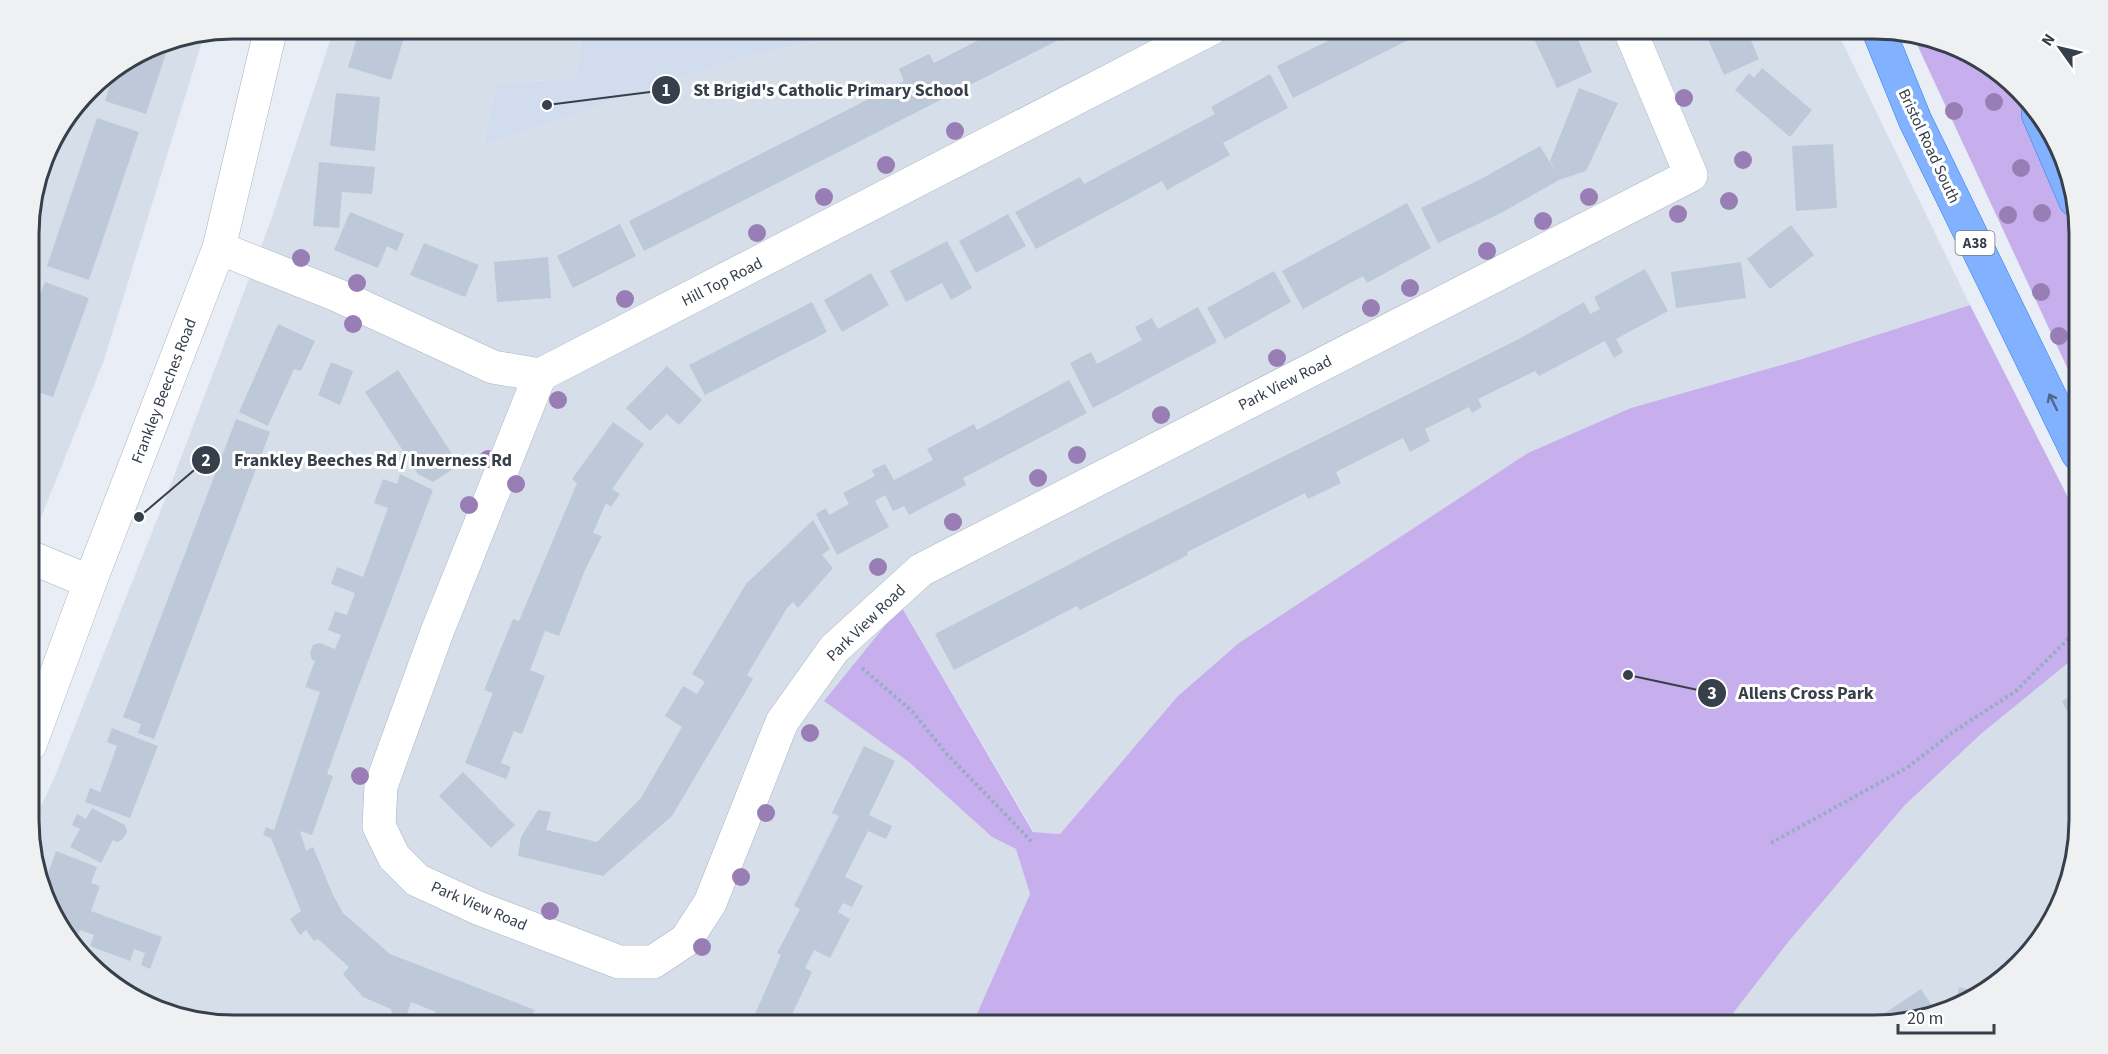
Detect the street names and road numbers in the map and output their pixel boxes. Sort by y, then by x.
street label: Bristol Road South [1893,85,1965,207]
road number: A38 [1956,231,1994,255]
street label: Hill Top Road [678,252,766,312]
street label: Frankley Beeches Road [126,315,202,467]
street label: Park View Road [1234,350,1336,416]
street label: Park View Road [822,580,910,666]
street label: Park View Road [428,876,530,936]

